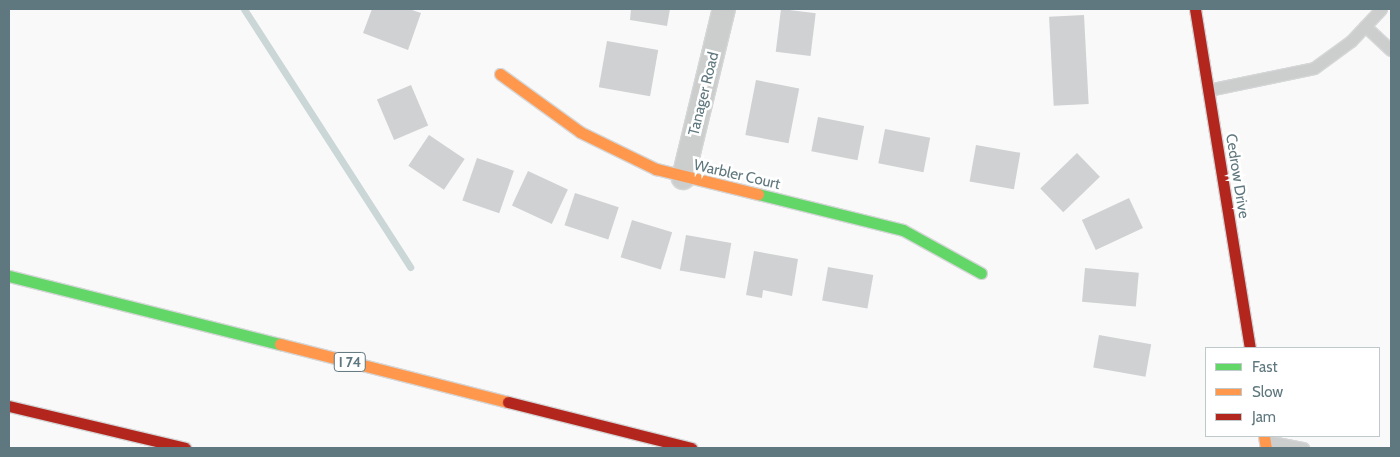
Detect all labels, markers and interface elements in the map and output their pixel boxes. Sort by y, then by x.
street label: Tanager Road [685,50,723,138]
street label: Cedrow Drive [1221,132,1253,220]
street label: Warbler Court [692,156,782,194]
legend [1205,347,1380,437]
road number: I 74 [334,351,366,374]
text: Fast [1252,358,1277,376]
text: Slow [1252,383,1283,401]
text: Jam [1252,408,1276,426]

